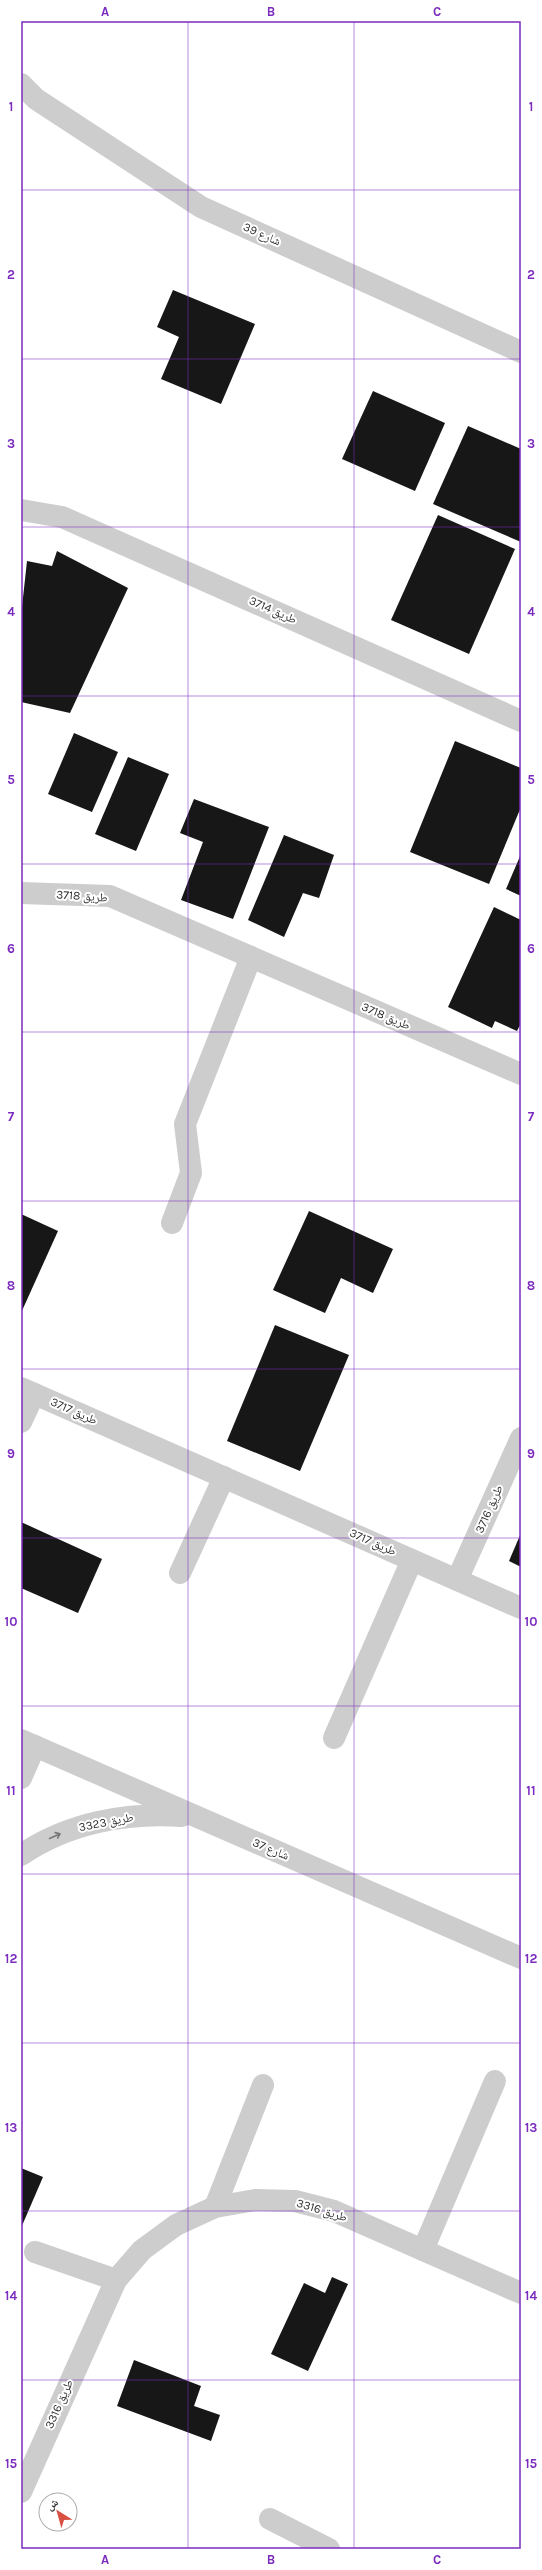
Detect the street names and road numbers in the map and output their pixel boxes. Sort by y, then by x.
street label: شارع 39 [241,220,283,249]
street label: طريق 3714 [247,593,299,627]
street label: طريق 3718 [56,887,108,905]
street label: طريق 3718 [359,999,413,1033]
street label: طريق 3717 [48,1394,100,1428]
street label: طريق 3716 [472,1483,506,1535]
street label: طريق 3717 [347,1525,399,1559]
street label: طريق 3323 [77,1810,135,1834]
street label: شارع 37 [250,1835,291,1864]
street label: طريق 3316 [295,2196,349,2225]
street label: طريق 3316 [42,2377,76,2431]

